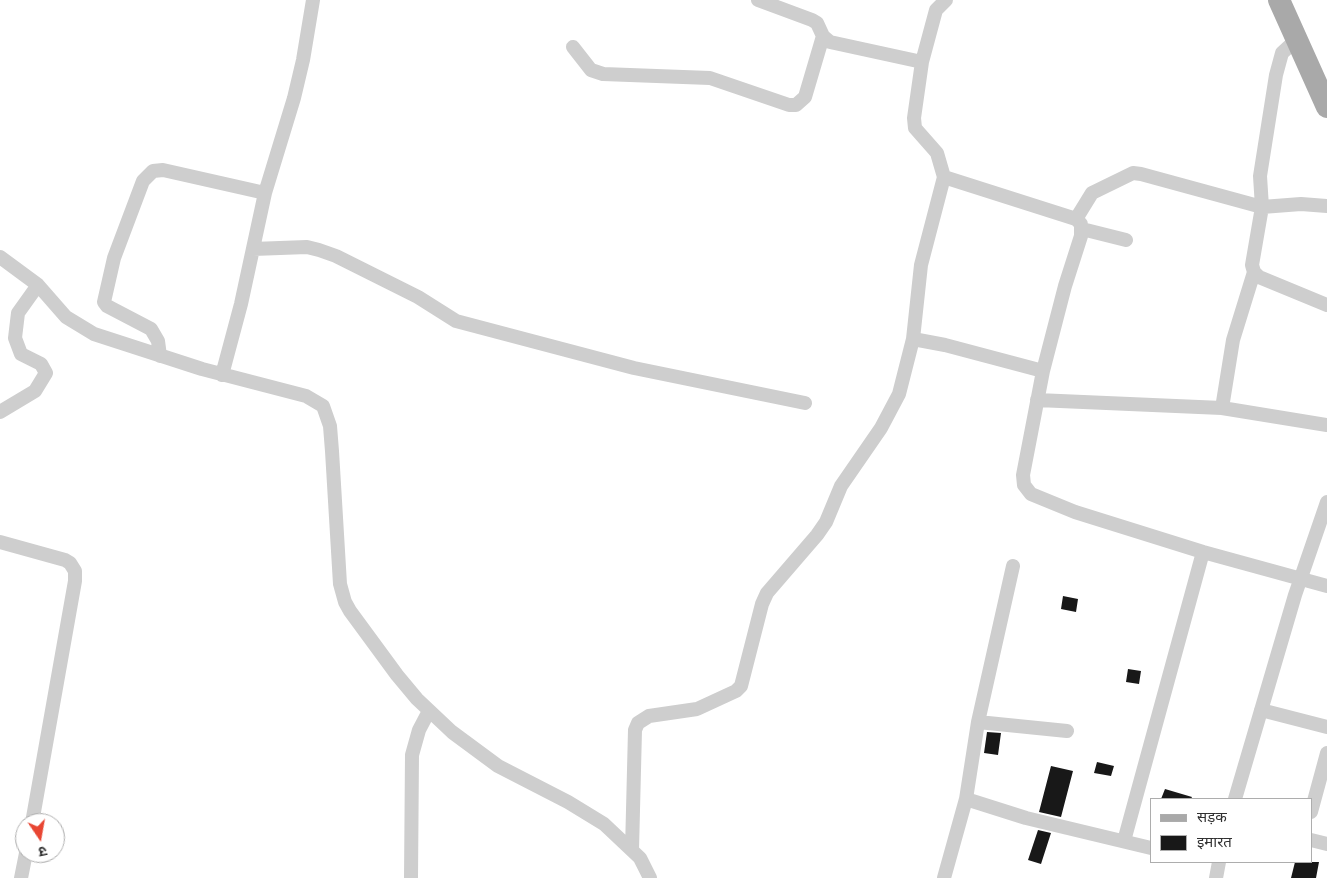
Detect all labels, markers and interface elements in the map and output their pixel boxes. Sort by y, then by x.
legend [1150,798,1312,863]
text: सड़क [1197,807,1227,826]
north arrow [15,813,65,863]
text: इमारत [1197,832,1232,851]
text: उ [37,842,49,861]

